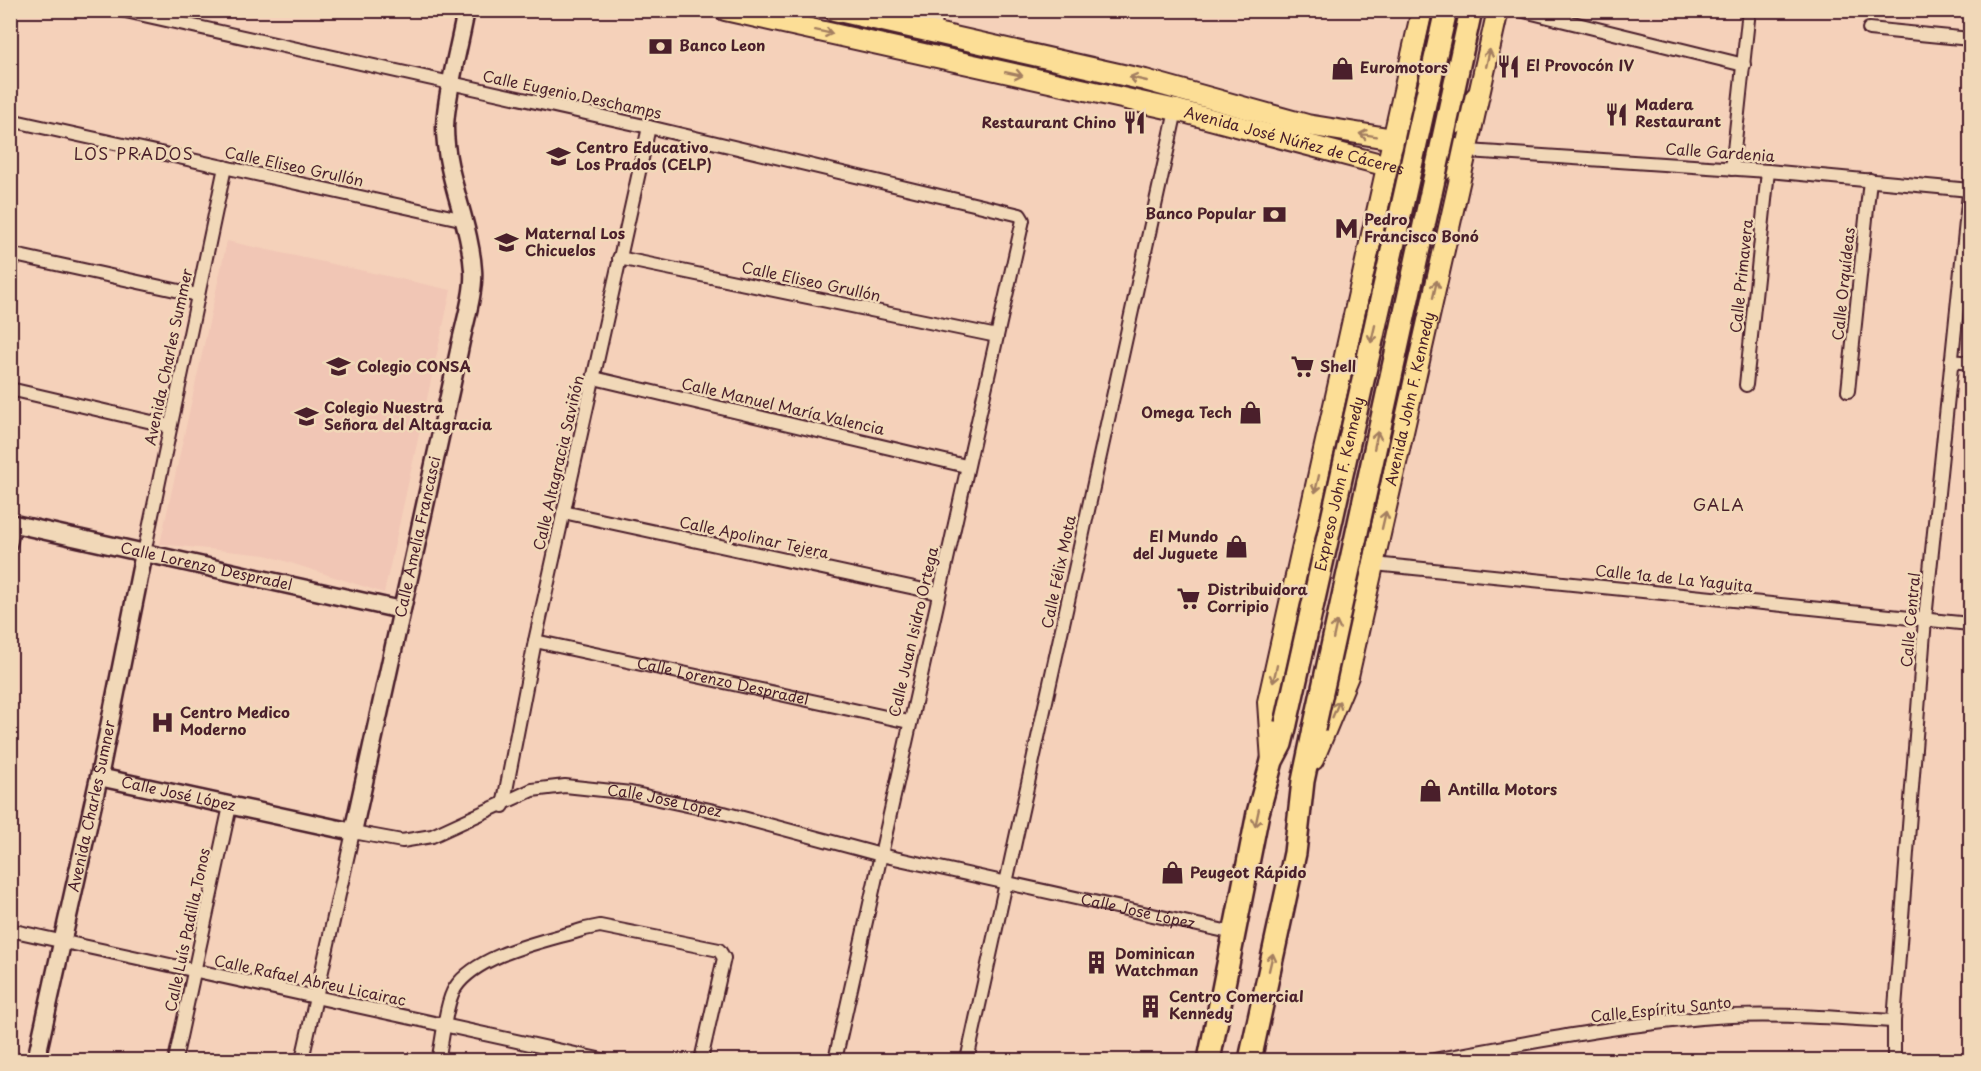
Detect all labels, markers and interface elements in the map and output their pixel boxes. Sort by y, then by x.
one-way arrow [813,27,833,38]
bank icon: Banco Leon [648,33,674,59]
place label: Banco Leon [679,33,765,56]
one-way arrow [1482,49,1494,68]
restaurant icon: El Provocón IV [1495,53,1521,79]
place label: El Provocón IV [1526,53,1634,76]
shop icon: Euromotors [1329,55,1355,81]
place label: Euromotors [1360,55,1448,78]
street label: Calle Eugenio Deschamps [481,63,664,124]
one-way arrow [1004,69,1023,80]
one-way arrow [1129,72,1148,84]
place label: Madera Restaurant [1635,92,1721,132]
street label: Avenida José Núñez de Cáceres [1182,100,1407,180]
restaurant icon: Madera Restaurant [1604,101,1630,127]
place label: Restaurant Chino [982,110,1116,133]
restaurant icon: Restaurant Chino [1121,110,1147,136]
one-way arrow [1359,129,1379,140]
place label: Centro Educativo Los Prados (CELP) [576,135,712,175]
street label: Calle Gardenia [1665,136,1776,167]
street label: Calle Eliseo Grullón [223,140,366,191]
district label: LOS PRADOS [74,141,194,165]
school or university icon: Centro Educativo Los Prados (CELP) [545,144,571,170]
place label: Banco Popular [1145,201,1256,224]
bank icon: Banco Popular [1261,201,1287,227]
place label: Pedro Francisco Bonó [1364,207,1479,247]
metro station icon: Pedro Francisco Bonó [1333,216,1359,242]
street label: Calle Primavera [1723,217,1758,334]
place label: Maternal Los Chicuelos [525,221,625,261]
street label: Calle Orquídeas [1825,226,1860,342]
school or university icon: Maternal Los Chicuelos [494,230,520,256]
street label: Calle Eliseo Grullón [740,255,883,306]
street label: Avenida Charles Summer [138,266,198,447]
one-way arrow [1430,280,1441,299]
street label: Avenida John F. Kennedy [1378,309,1440,488]
one-way arrow [1367,324,1379,343]
school or university icon: Colegio CONSA [326,354,352,380]
place label: Colegio CONSA [357,354,471,377]
supermarket icon: Shell [1289,354,1315,380]
place label: Shell [1320,354,1356,377]
street label: Calle Manuel María Valencia [679,371,888,440]
street label: Calle Altagracia Saviñón [526,373,589,552]
street label: Expreso John F. Kennedy [1308,394,1369,573]
place label: Colegio Nuestra Señora del Altagracia [324,395,493,435]
place label: Omega Tech [1141,400,1232,423]
shop icon: Omega Tech [1237,400,1263,426]
school or university icon: Colegio Nuestra Señora del Altagracia [293,404,319,430]
one-way arrow [1371,431,1382,450]
street label: Calle Amelia Francasci [388,454,446,620]
one-way arrow [1311,474,1323,493]
district label: GALA [1693,492,1745,516]
street label: Calle Apolinar Tejera [677,509,832,564]
one-way arrow [1378,511,1390,530]
street label: Calle Félix Mota [1034,512,1081,630]
place label: El Mundo del Juguete [1133,524,1218,564]
shop icon: El Mundo del Juguete [1223,533,1249,559]
street label: Calle Lorenzo Despradel [119,535,295,595]
street label: Calle Juan Isidro Ortega [882,544,943,719]
street label: Calle 1a de La Yaguita [1594,558,1755,597]
street label: Calle Central [1894,571,1925,668]
place label: Distribuidora Corripio [1207,577,1309,617]
supermarket icon: Distribuidora Corripio [1176,586,1202,612]
one-way arrow [1330,621,1341,641]
street label: Calle Lorenzo Despradel [635,650,811,710]
one-way arrow [1268,664,1280,683]
place label: Centro Medico Moderno [180,700,290,740]
one-way arrow [1331,700,1342,719]
hospital icon: Centro Medico Moderno [149,709,175,735]
street label: Avenida Charles Sumner [61,718,120,894]
street label: Calle José López [119,769,238,816]
shop icon: Antilla Motors [1417,777,1443,803]
place label: Antilla Motors [1448,777,1557,800]
street label: Calle José López [606,778,724,822]
one-way arrow [1251,808,1263,827]
street label: Calle Luís Padilla Tonos [158,846,215,1014]
shop icon: Peugeot Rápido [1159,860,1185,886]
place label: Peugeot Rápido [1190,860,1307,883]
street label: Calle José López [1079,886,1197,934]
place label: Dominican Watchman [1115,941,1199,981]
street label: Calle Rafael Abreu Licairac [212,948,408,1011]
building icon: Dominican Watchman [1084,950,1110,976]
one-way arrow [1265,953,1277,972]
place label: Centro Comercial Kennedy [1169,984,1303,1024]
street label: Calle Espíritu Santo [1589,990,1732,1027]
building icon: Centro Comercial Kennedy [1138,993,1164,1019]

